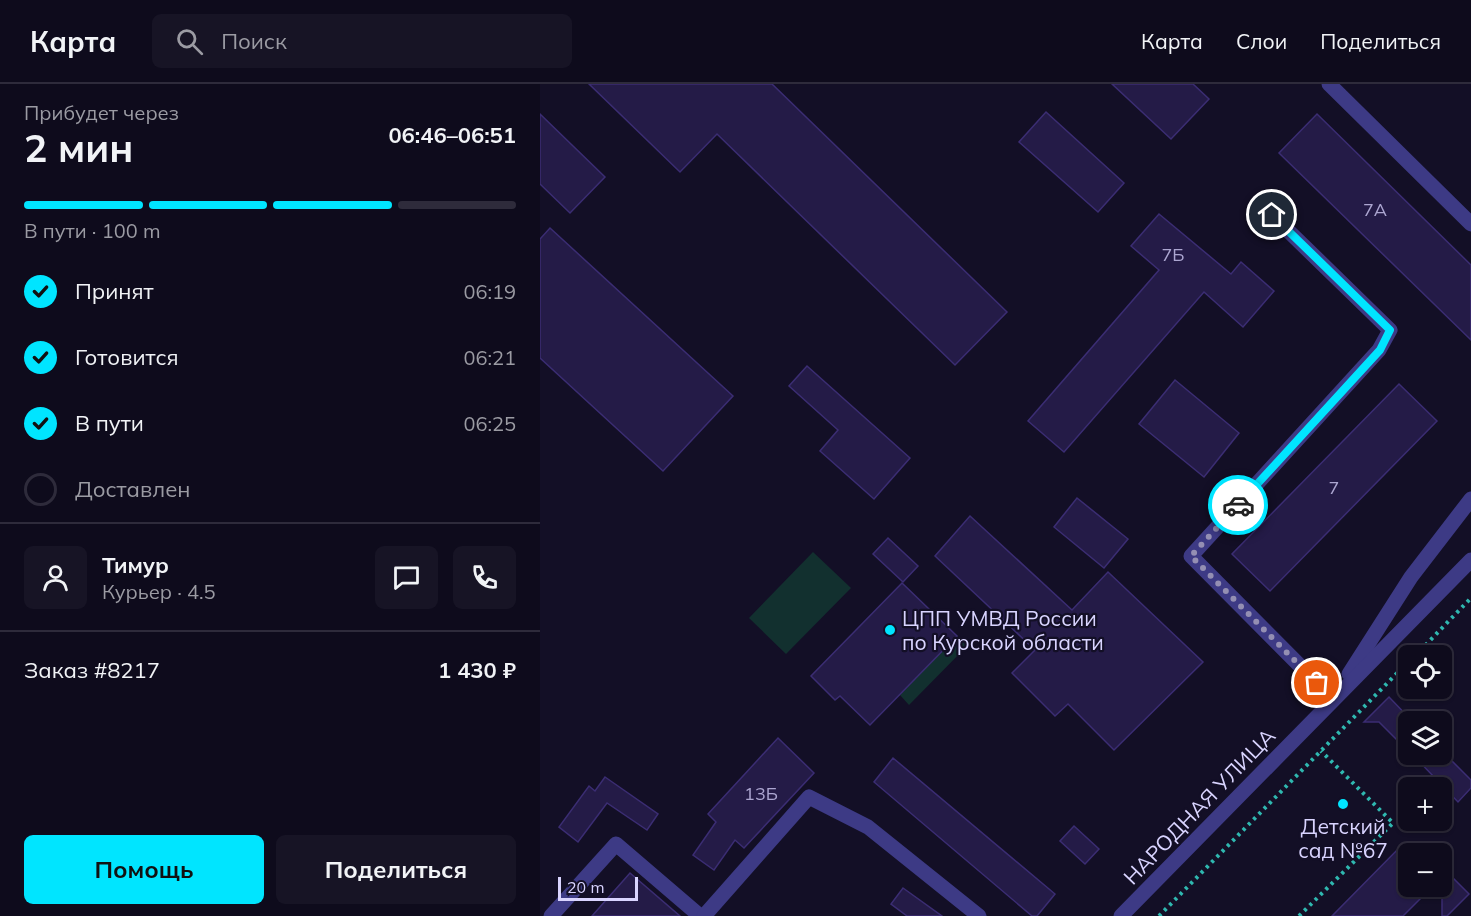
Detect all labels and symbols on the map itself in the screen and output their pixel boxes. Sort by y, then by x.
pin [1246,189,1297,240]
house number: 7А [1363,198,1387,221]
house number: 7Б [1162,243,1185,266]
courier [1208,475,1268,535]
house number: 7 [1329,476,1339,499]
place label: ЦПП УМВД России по Курской области [902,605,1104,655]
marker: ЦПП УМВД России по Курской области [883,623,897,637]
pin [1291,657,1342,708]
street label: НАРОДНАЯ УЛИЦА [1118,722,1281,889]
house number: 13Б [744,782,778,805]
marker: Детский сад №67 [1336,797,1350,811]
place label: Детский сад №67 [1298,813,1388,863]
scale bar [558,874,638,902]

